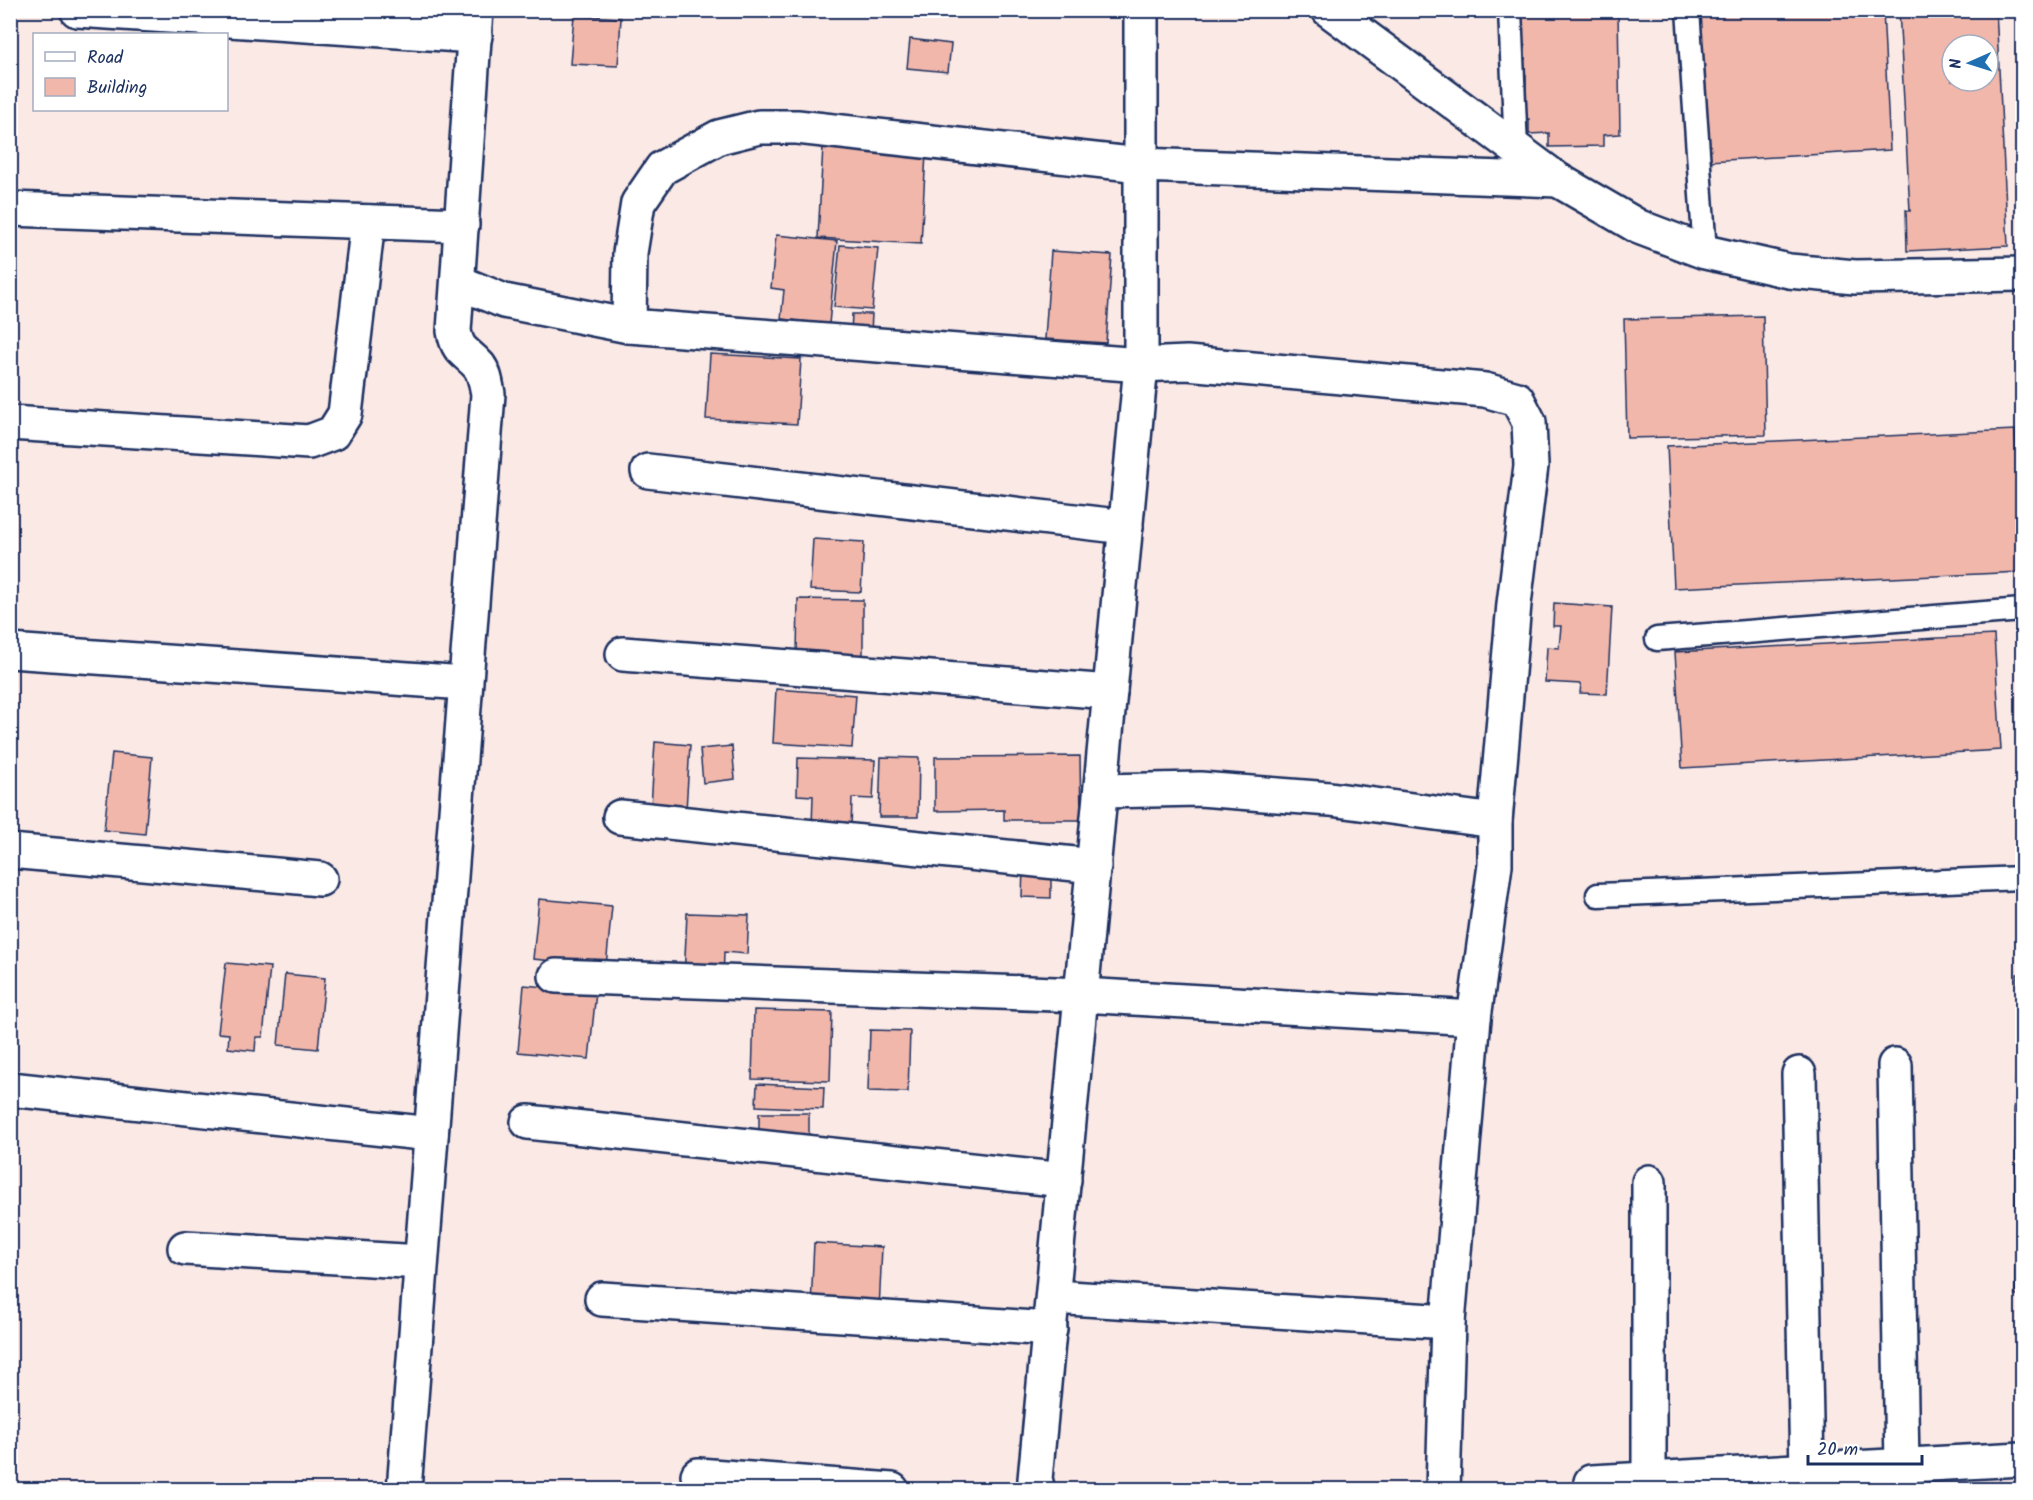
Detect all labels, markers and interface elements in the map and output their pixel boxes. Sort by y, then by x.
legend [33,33,228,111]
north arrow [1940,33,2000,93]
text: Road [87,44,124,73]
text: N [1944,58,1969,69]
text: Building [87,74,147,103]
scale bar [1808,1428,1922,1466]
text: 20 m [1817,1436,1858,1465]

